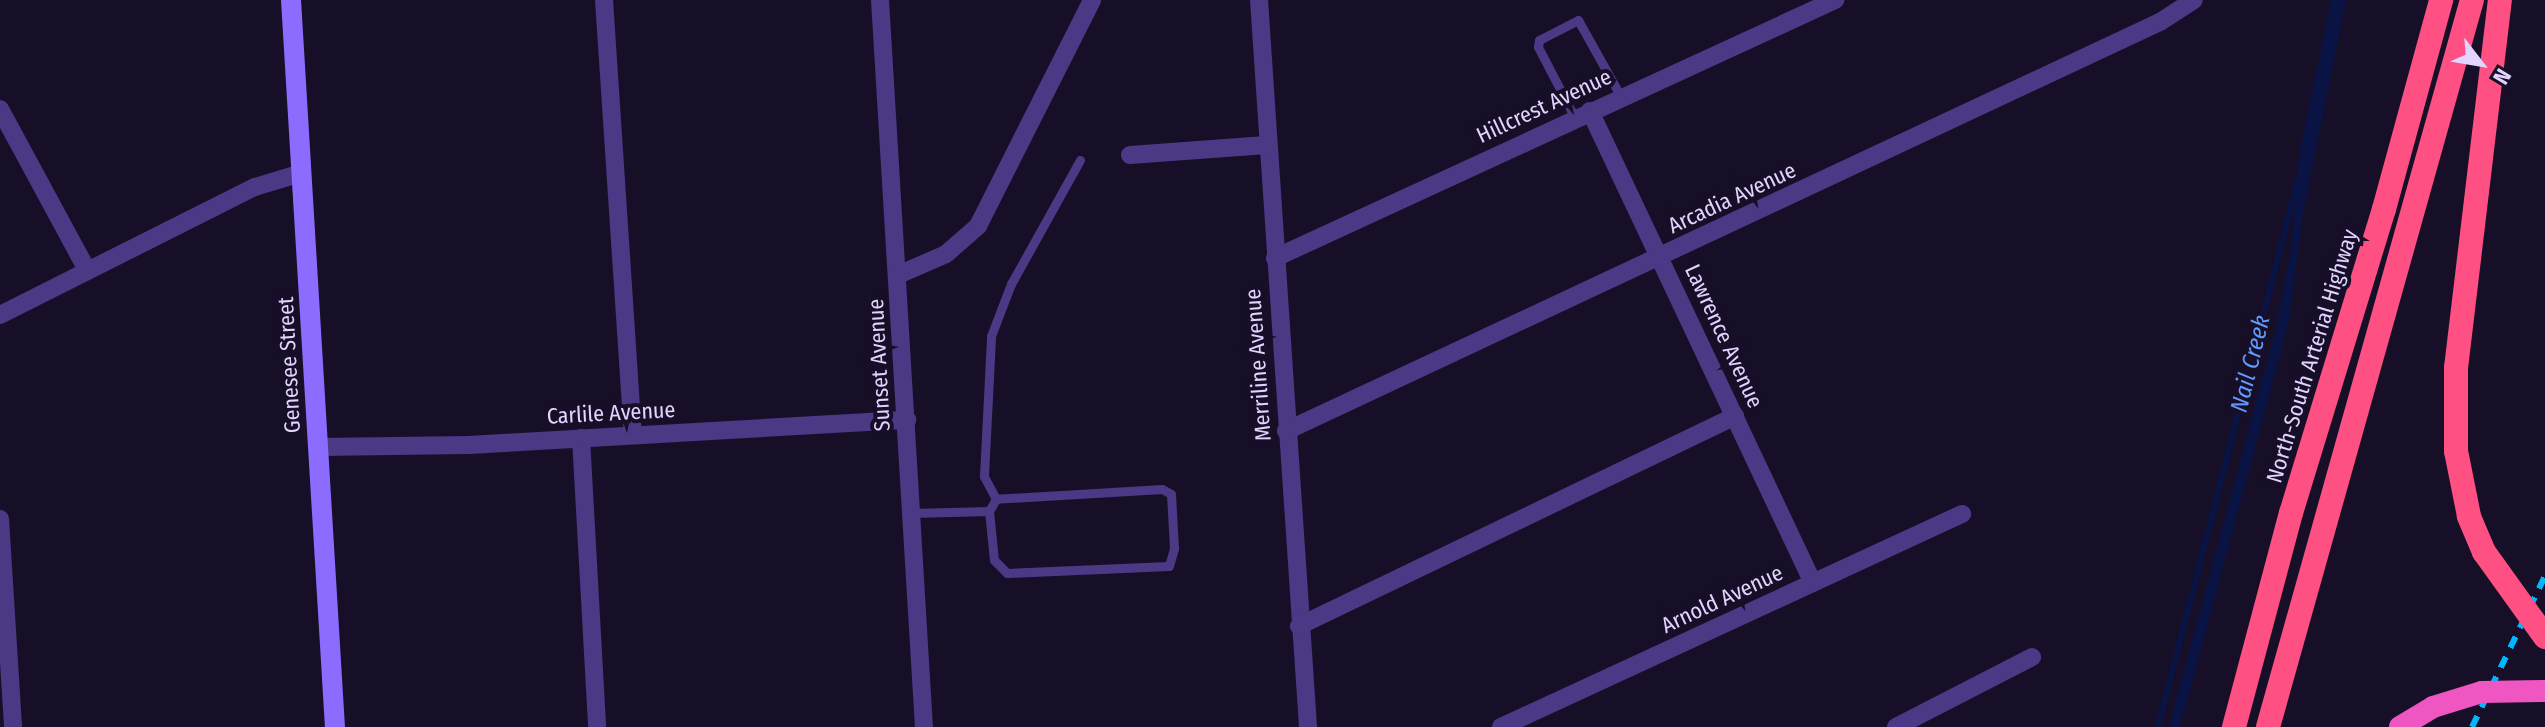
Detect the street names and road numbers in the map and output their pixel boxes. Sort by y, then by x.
street label: Hillcrest Avenue [1472,63,1616,149]
street label: Arcadia Avenue [1664,157,1800,239]
street label: North-South Arterial Highway [2261,226,2363,486]
street label: Lawrence Avenue [1679,260,1769,412]
street label: Merriline Avenue [1240,288,1276,442]
street label: Genesee Street [272,296,306,434]
street label: Sunset Avenue [862,298,896,432]
street label: Carlile Avenue [546,396,676,430]
street label: Arnold Avenue [1657,559,1787,639]

